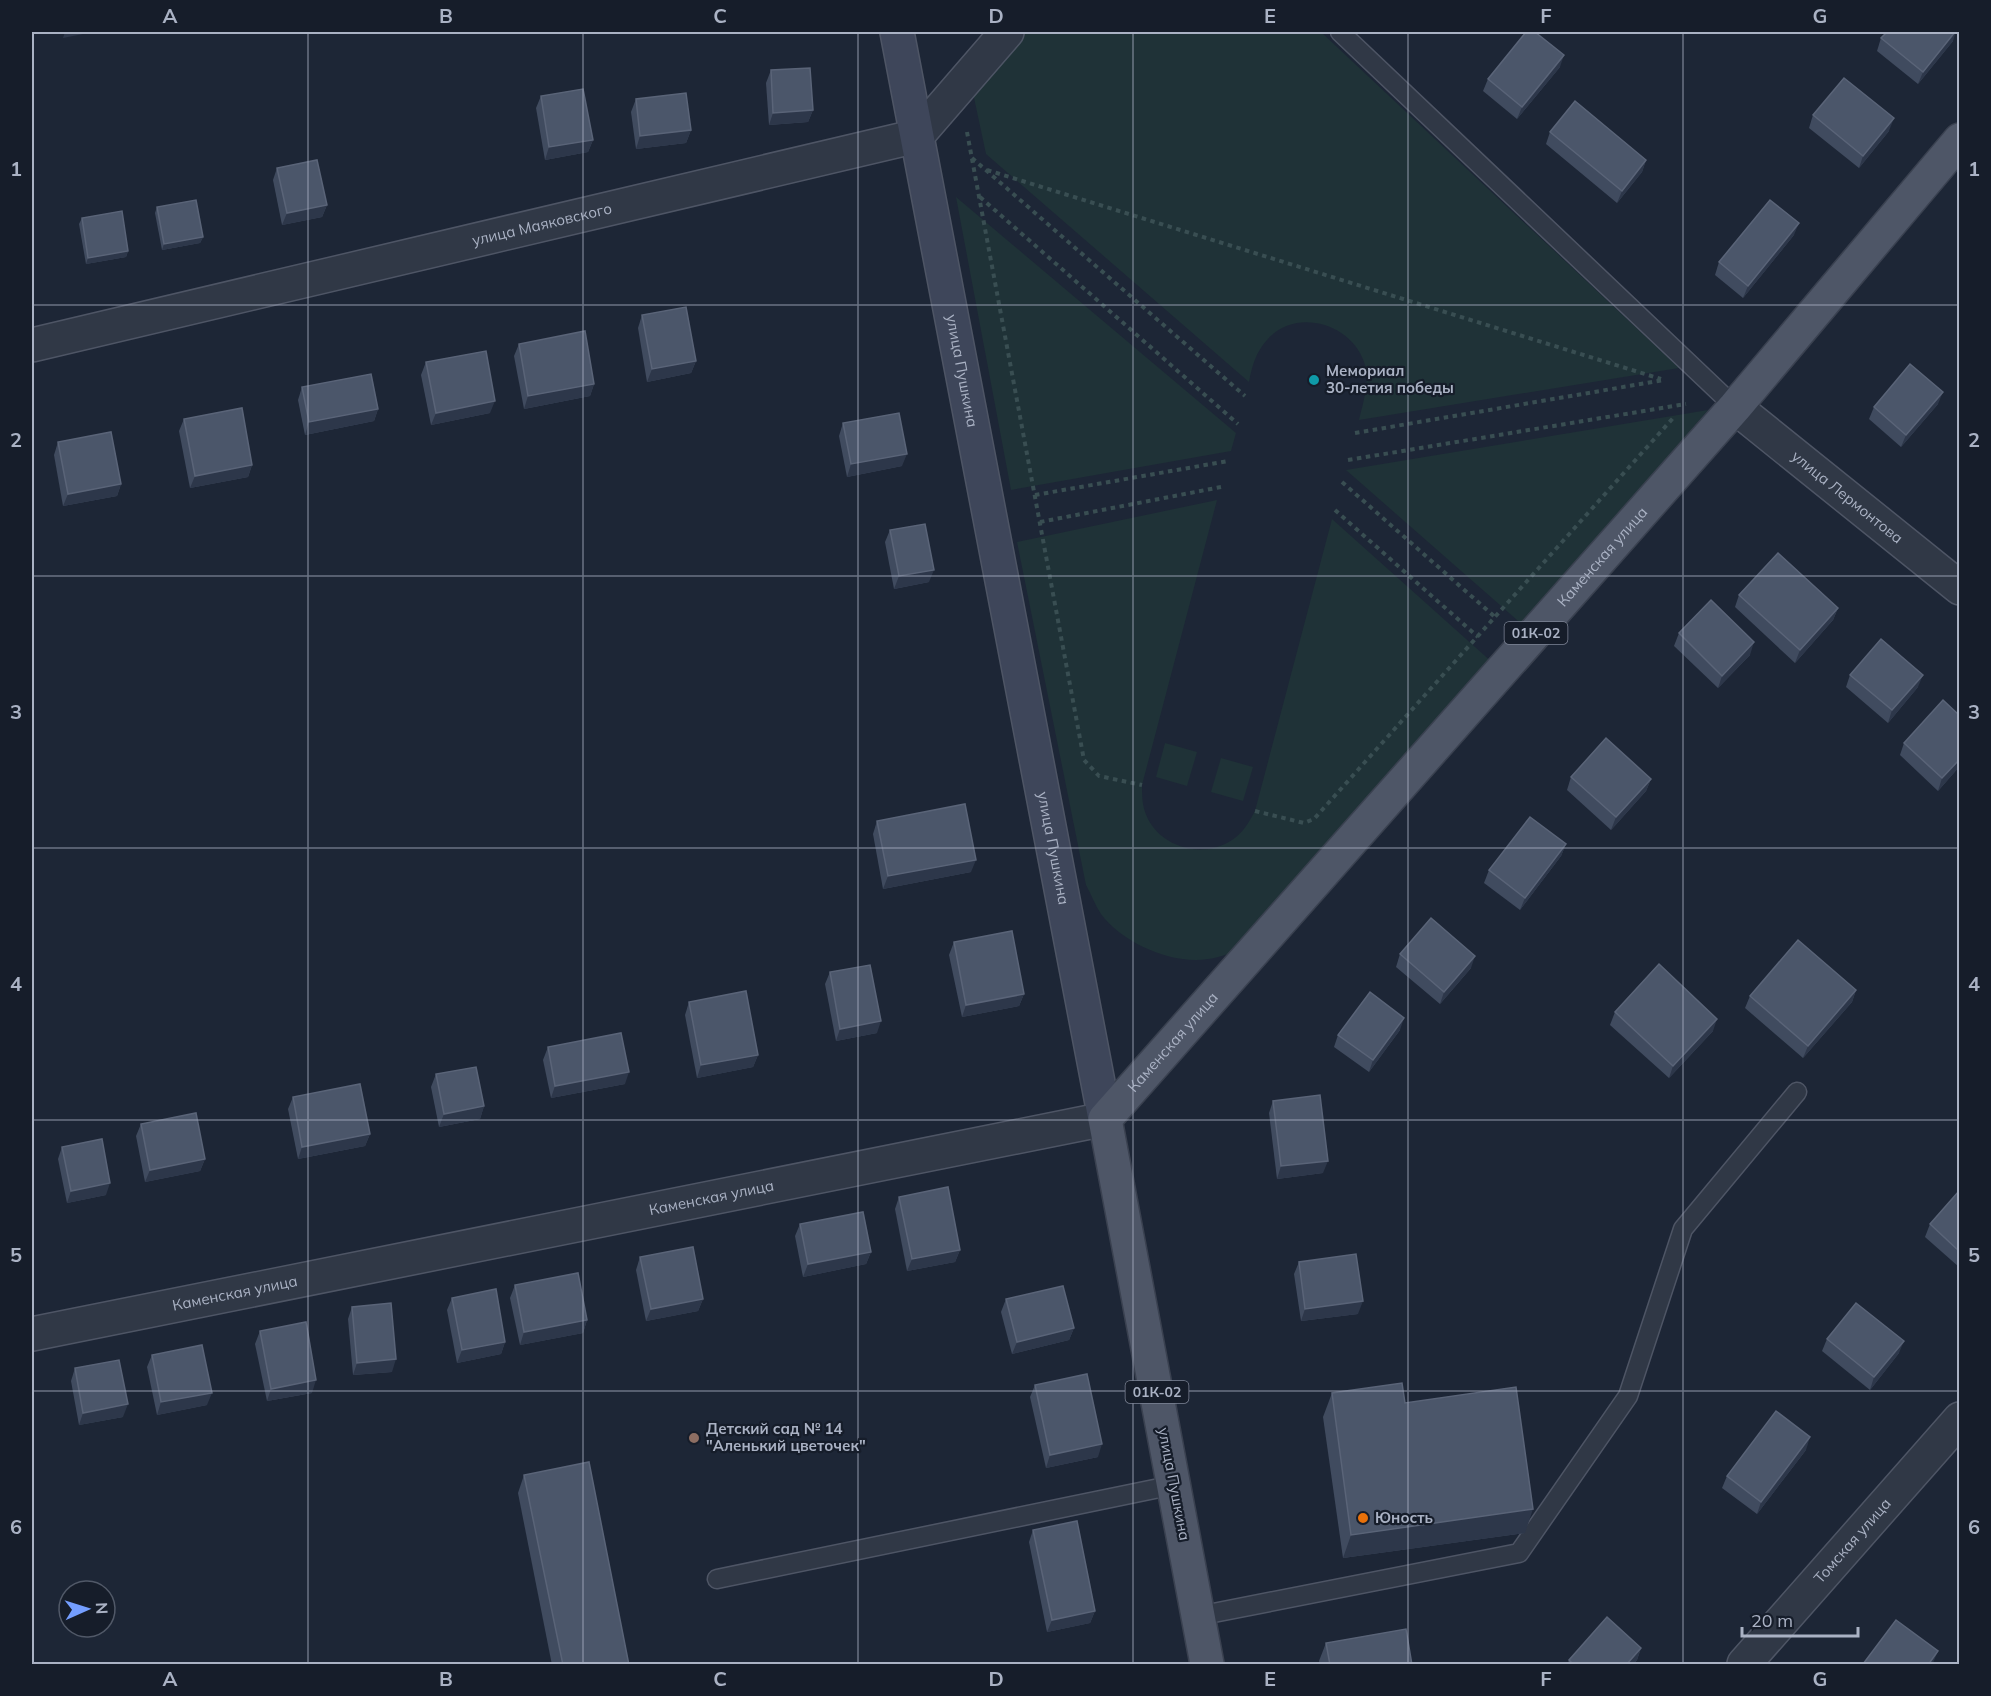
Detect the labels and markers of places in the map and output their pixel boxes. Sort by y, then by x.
place label: Мемориал 30-летия победы [1326,361,1454,397]
marker: Мемориал 30-летия победы [1307,373,1321,387]
place label: Детский сад № 14 "Аленький цветочек" [706,1419,866,1455]
marker: Детский сад № 14 "Аленький цветочек" [687,1431,701,1445]
place label: Юность [1375,1508,1433,1527]
marker: Юность [1356,1511,1370,1525]

